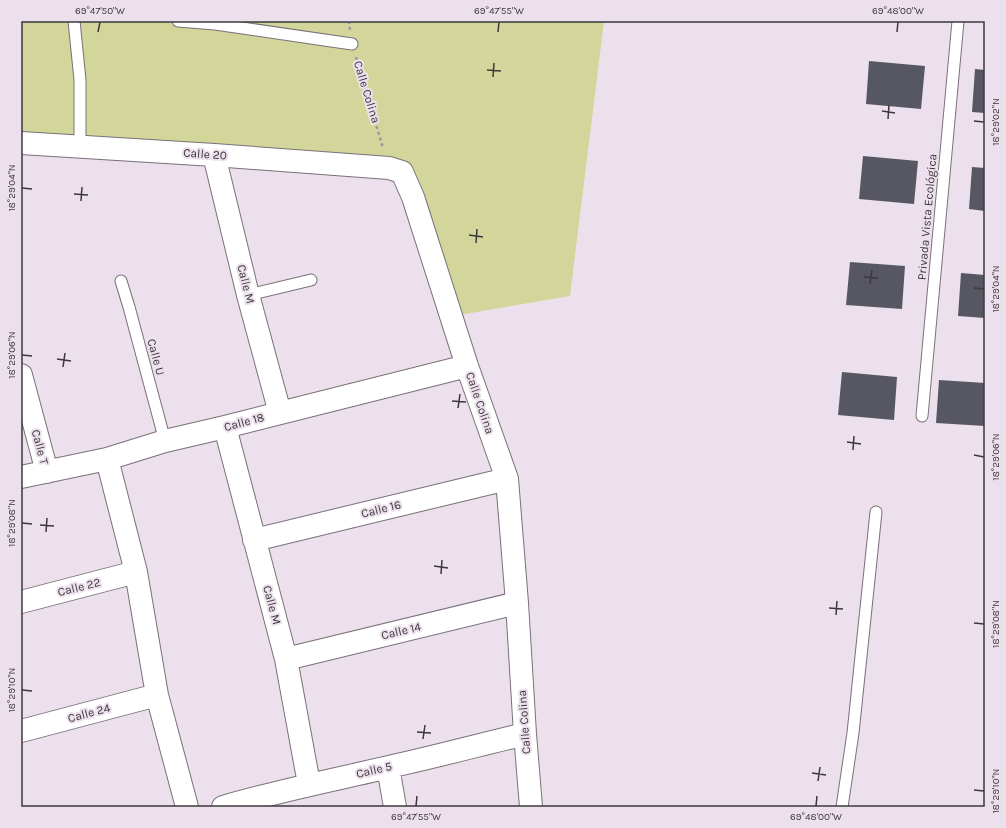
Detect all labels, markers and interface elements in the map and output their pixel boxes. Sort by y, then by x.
text: 69°47'50"W [75,5,125,17]
text: 69°47'55"W [474,5,524,17]
text: 69°48'00"W [872,5,924,17]
street label: Calle Colina [351,59,383,125]
text: 18°29'02"N [990,98,1002,146]
street label: Calle 20 [183,145,227,163]
street label: Privada Vista Ecológica [914,153,940,281]
text: 18°29'04"N [6,164,18,212]
street label: Calle M [234,263,258,305]
text: 18°29'04"N [990,265,1002,313]
text: 18°29'06"N [6,331,18,379]
street label: Calle U [144,337,168,377]
street label: Calle Colina [463,370,497,436]
street label: Calle 18 [222,410,266,434]
street label: Calle T [29,428,51,466]
text: 18°29'06"N [990,433,1002,481]
street label: Calle 16 [360,497,402,521]
text: 18°29'08"N [6,499,18,547]
street label: Calle 22 [56,575,102,599]
street label: Calle M [260,584,284,626]
text: 18°29'08"N [990,600,1002,648]
street label: Calle 14 [380,620,423,642]
text: 18°29'10"N [6,668,18,712]
street label: Calle Colina [515,689,533,755]
street label: Calle 24 [66,701,112,725]
street label: Calle 5 [355,759,394,781]
text: 18°29'10"N [990,769,1002,813]
text: 69°47'55"W [391,811,441,823]
text: 69°48'00"W [790,811,842,823]

